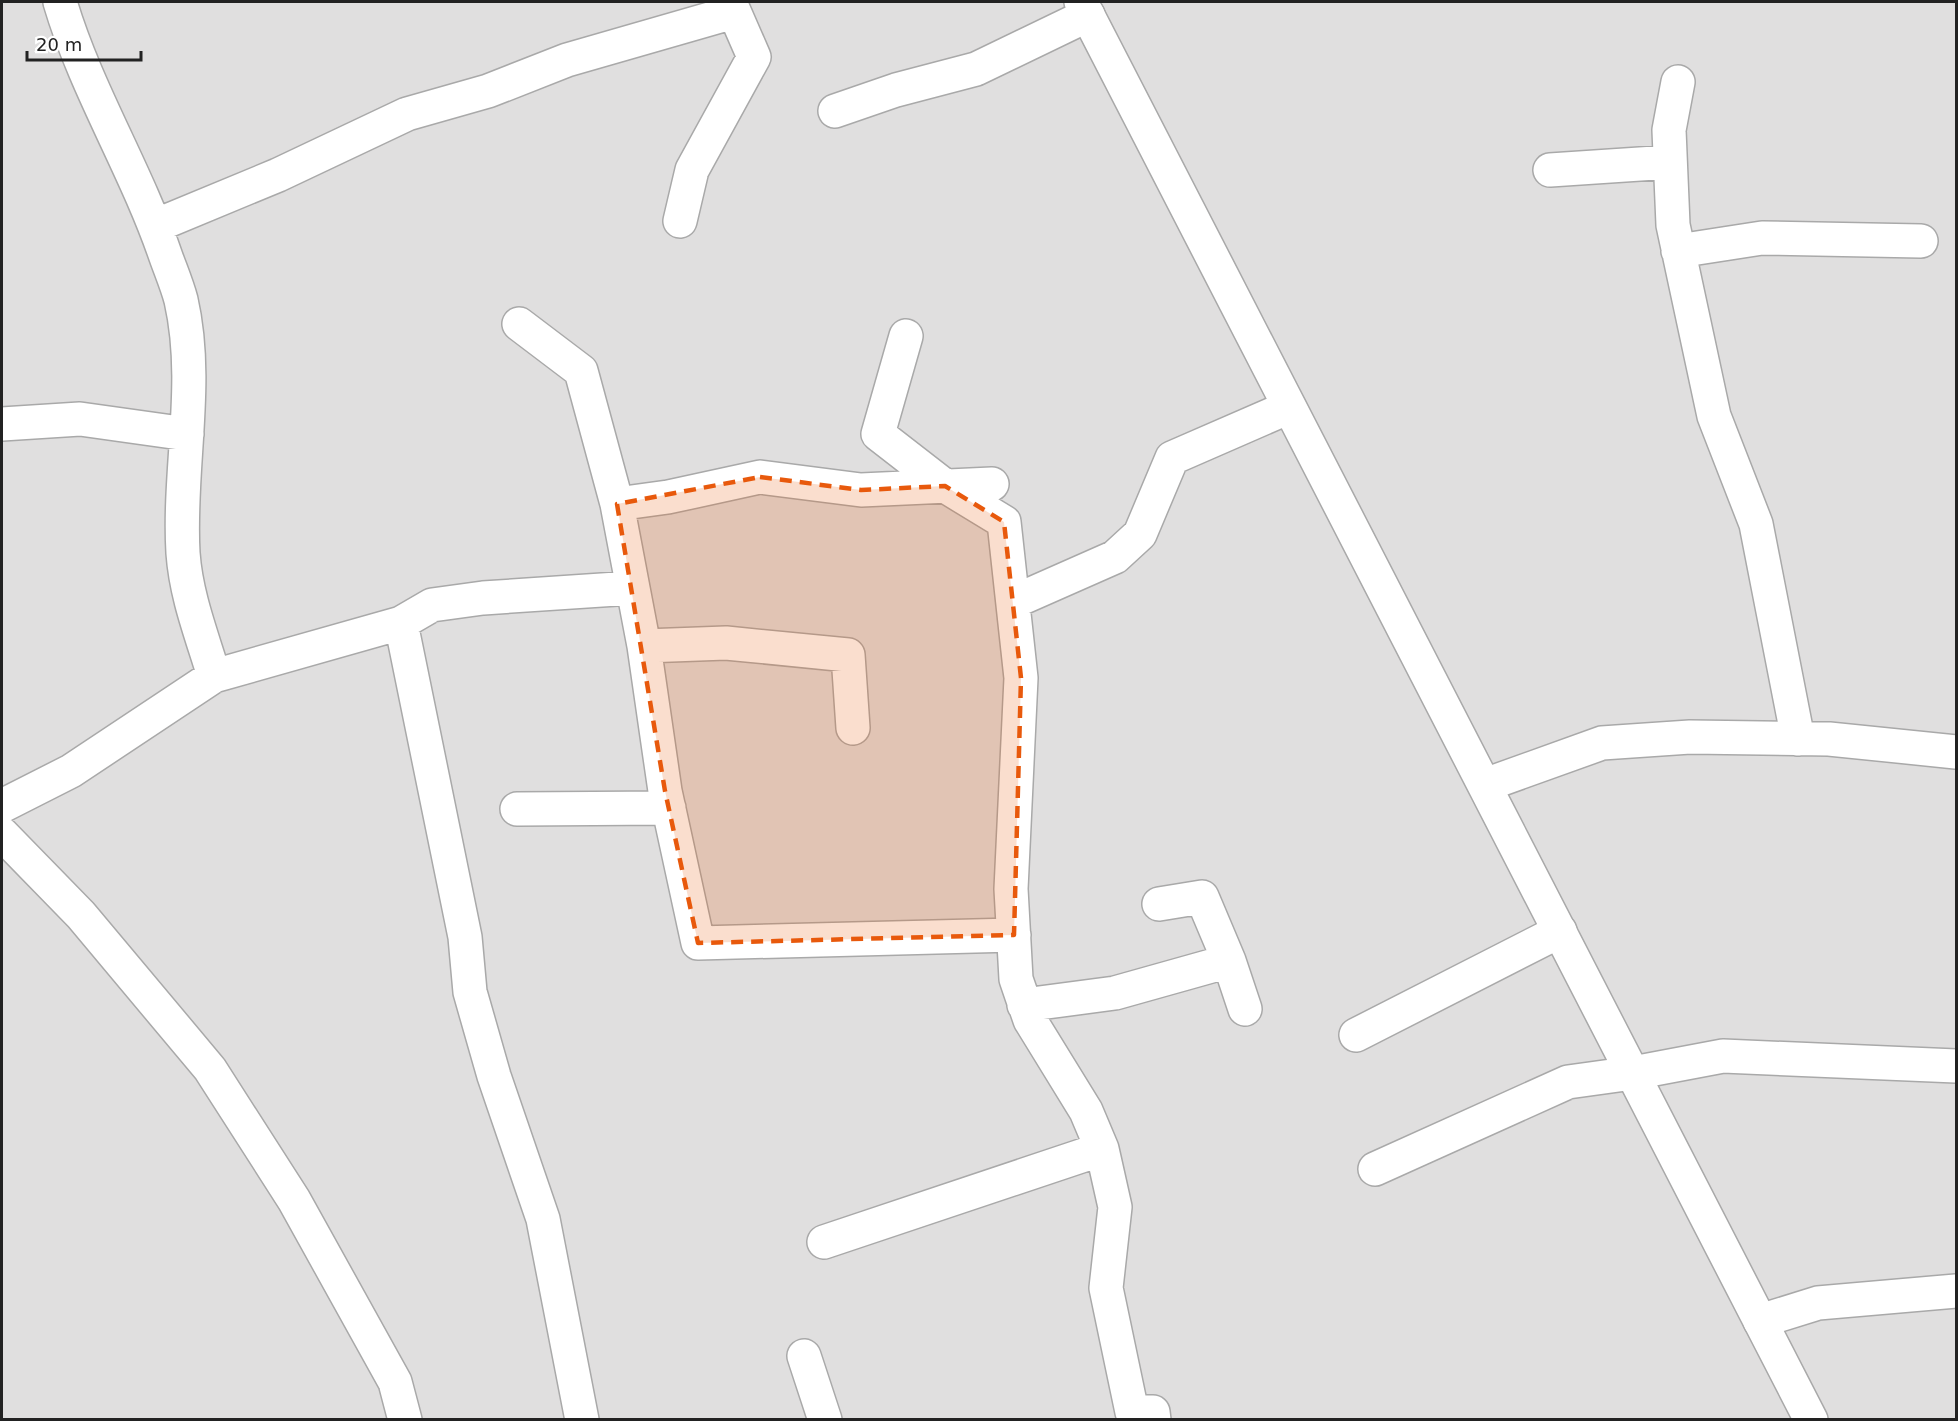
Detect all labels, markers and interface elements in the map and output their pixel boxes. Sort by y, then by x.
scale bar [27,24,141,62]
text: 20 m [36,34,82,55]

